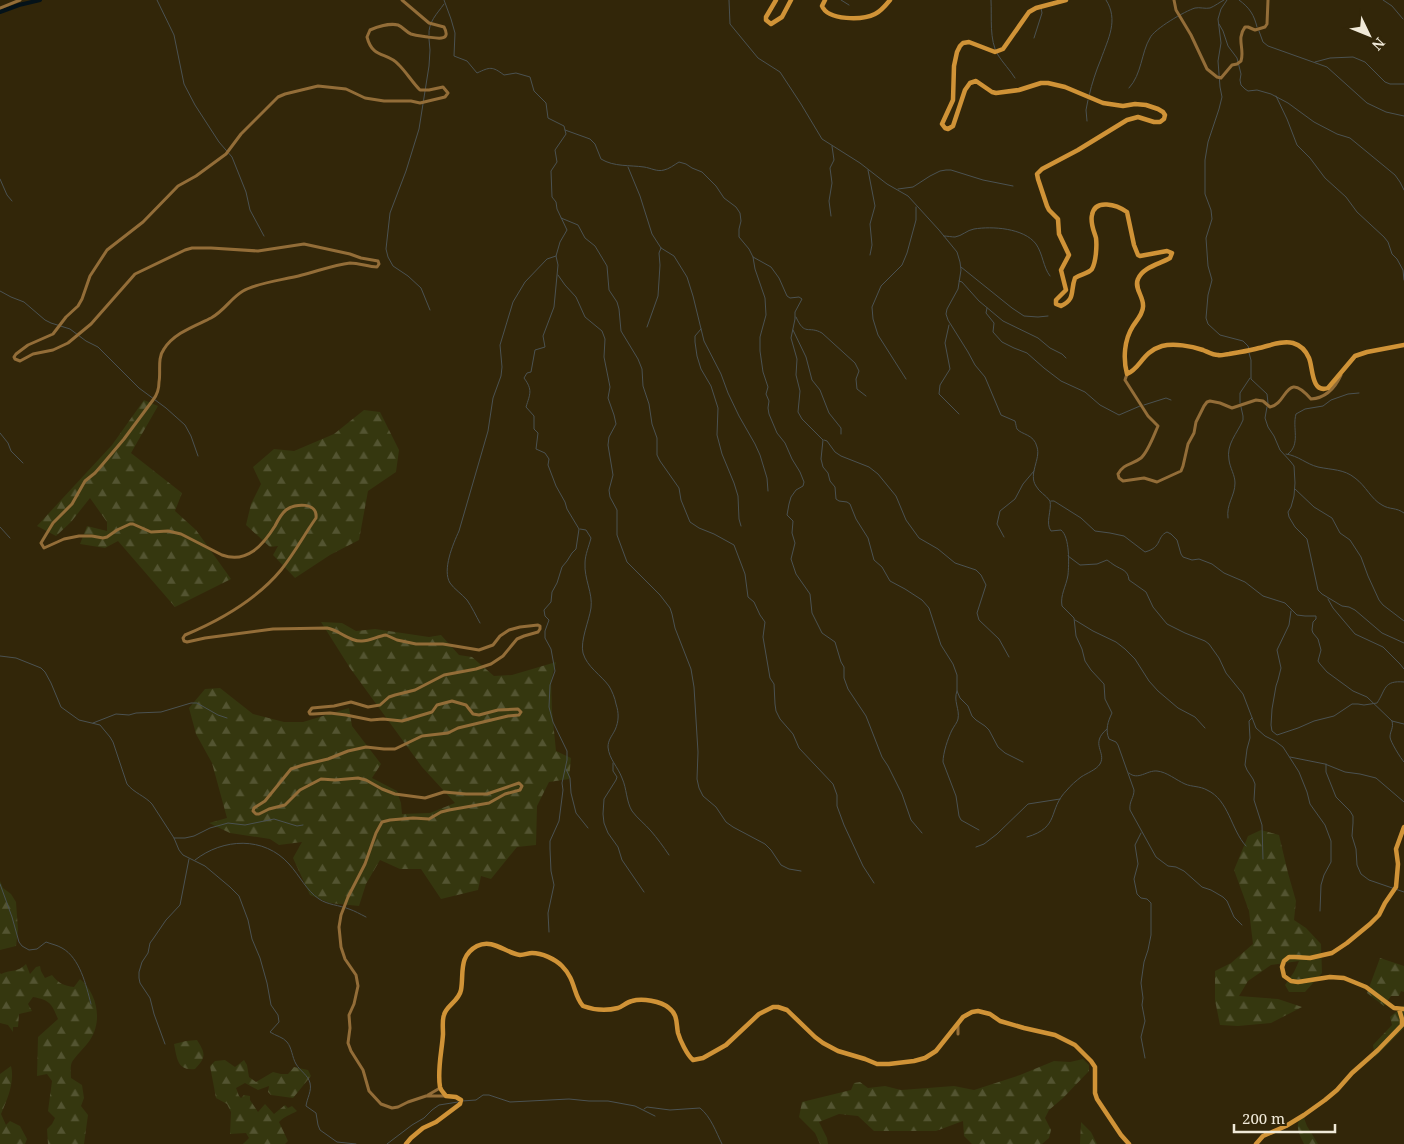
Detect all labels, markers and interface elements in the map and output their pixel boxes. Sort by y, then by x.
north arrow [1344,10,1394,60]
text: N [1368,34,1390,55]
scale bar [1234,1102,1335,1134]
text: 200 m [1242,1108,1285,1128]

